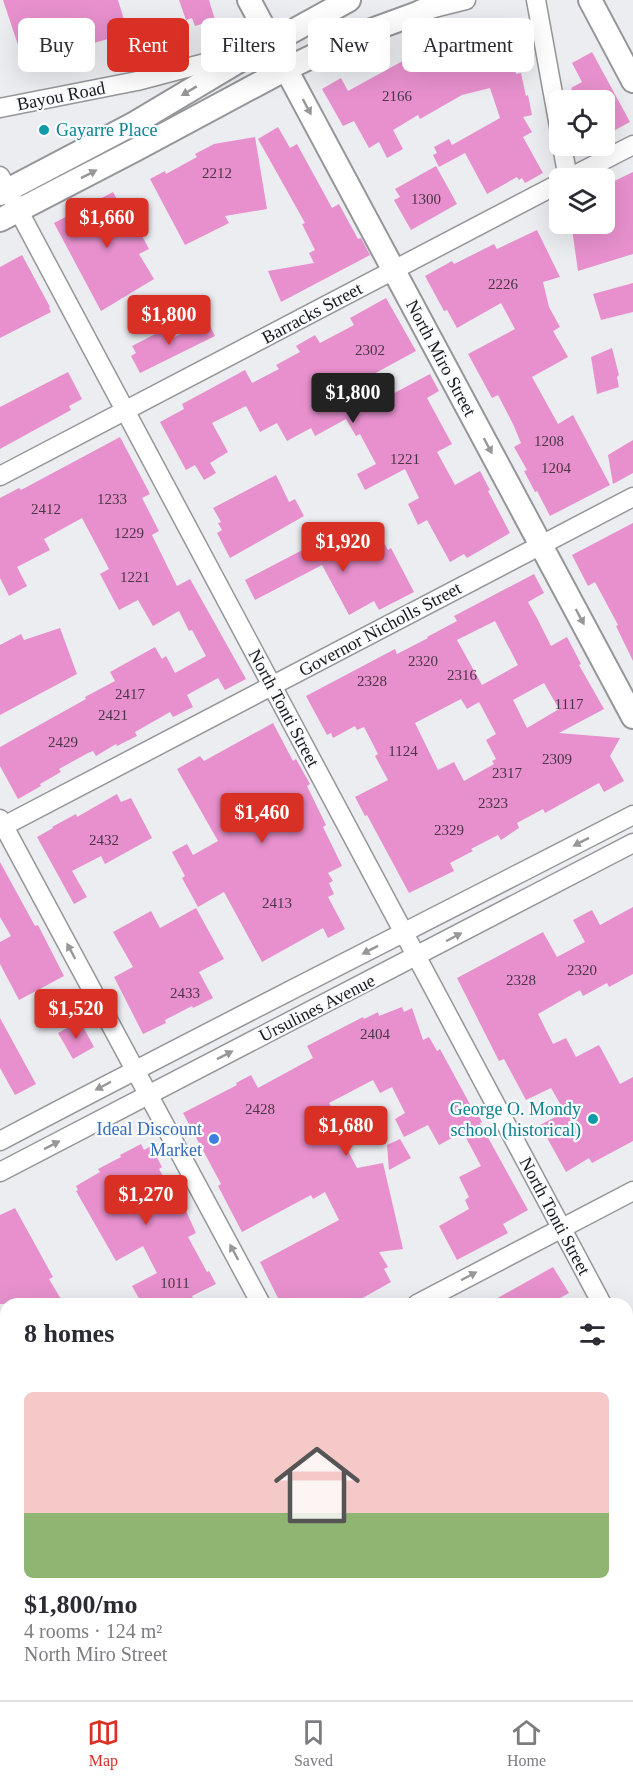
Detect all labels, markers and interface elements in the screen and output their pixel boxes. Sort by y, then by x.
chip: Buy [18,18,95,72]
chip: Rent [107,18,189,72]
chip: Filters [201,18,296,72]
chip: New [308,18,390,72]
chip: Apartment [402,18,534,72]
street label: Bayou Road [15,78,107,114]
one-way arrow [181,86,197,97]
house number: 2166 [382,88,413,104]
map controls [549,90,615,234]
button: locate [549,90,615,156]
one-way arrow [301,98,311,116]
place label: Gayarre Place [56,120,157,140]
marker: Gayarre Place [37,123,51,137]
house number: 2212 [202,165,232,181]
button: layers [549,168,615,234]
one-way arrow [81,169,98,179]
house number: 1300 [411,191,441,207]
pin: $1,660 [58,198,156,249]
text: $1,660 [80,206,135,228]
house number: 2226 [488,276,519,292]
street label: Barracks Street [259,278,365,348]
pin: $1,800 [120,295,218,346]
street label: North Miro Street [402,296,480,420]
text: $1,800 [142,303,197,325]
house number: 2302 [355,342,385,358]
pin: $1,800 [304,373,402,424]
text: $1,800 [326,381,381,403]
house number: 1208 [534,433,564,449]
one-way arrow [483,437,493,454]
house number: 1221 [390,451,420,467]
house number: 1204 [541,460,572,476]
house number: 1233 [97,491,127,507]
house number: 2412 [31,501,61,517]
pin: $1,920 [294,522,392,573]
house number: 1229 [114,525,144,541]
text: $1,920 [316,530,371,552]
house number: 1221 [120,569,150,585]
street label: Governor Nicholls Street [295,578,465,680]
one-way arrow [575,609,585,626]
street label: North Tonti Street [245,646,323,770]
house number: 2320 [408,653,438,669]
house number: 2316 [447,667,478,683]
house number: 2328 [357,673,387,689]
house number: 2417 [115,686,146,702]
house number: 1117 [555,696,584,712]
house number: 2421 [98,707,128,723]
house number: 2429 [48,734,78,750]
house number: 1124 [388,743,418,759]
house number: 2309 [542,751,572,767]
house number: 2317 [492,765,523,781]
pin: $1,460 [213,793,311,844]
house number: 2323 [478,795,508,811]
text: $1,460 [235,801,290,823]
house number: 2329 [434,822,464,838]
house number: 2432 [89,832,119,848]
one-way arrow [572,837,589,847]
house number: 2413 [262,895,292,911]
one-way arrow [446,932,463,942]
one-way arrow [66,942,76,959]
one-way arrow [362,946,379,955]
house number: 2320 [567,962,597,978]
street label: Ursulines Avenue [256,970,378,1046]
house number: 2328 [506,972,536,988]
house number: 2433 [170,985,200,1001]
pin: $1,520 [27,989,125,1040]
text: $1,520 [49,997,104,1019]
house number: 2404 [360,1026,391,1042]
one-way arrow [217,1050,234,1060]
one-way arrow [94,1081,111,1091]
place label: George O. Mondy school (historical) [450,1099,581,1141]
house number: 2428 [245,1101,275,1117]
pin: $1,680 [297,1106,395,1157]
marker: George O. Mondy school (historical) [586,1112,600,1126]
text: $1,680 [319,1114,374,1136]
place label: Ideal Discount Market [97,1119,202,1160]
marker: Ideal Discount Market [207,1132,221,1146]
one-way arrow [44,1140,61,1150]
street label: North Tonti Street [516,1154,594,1278]
pin: $1,270 [97,1175,195,1226]
text: $1,270 [119,1183,174,1205]
one-way arrow [229,1243,239,1260]
one-way arrow [461,1271,478,1281]
house number: 1011 [160,1275,190,1291]
icon: filters [576,1318,609,1351]
text: 8 homes [24,1319,114,1348]
icon: home [263,1431,371,1539]
text: $1,800/mo [24,1590,137,1619]
text: 4 rooms · 124 m² [24,1620,162,1642]
text: North Miro Street [24,1643,167,1665]
tab: Map [87,1716,120,1770]
tab: Saved [294,1716,333,1770]
tab: Home [507,1716,546,1770]

